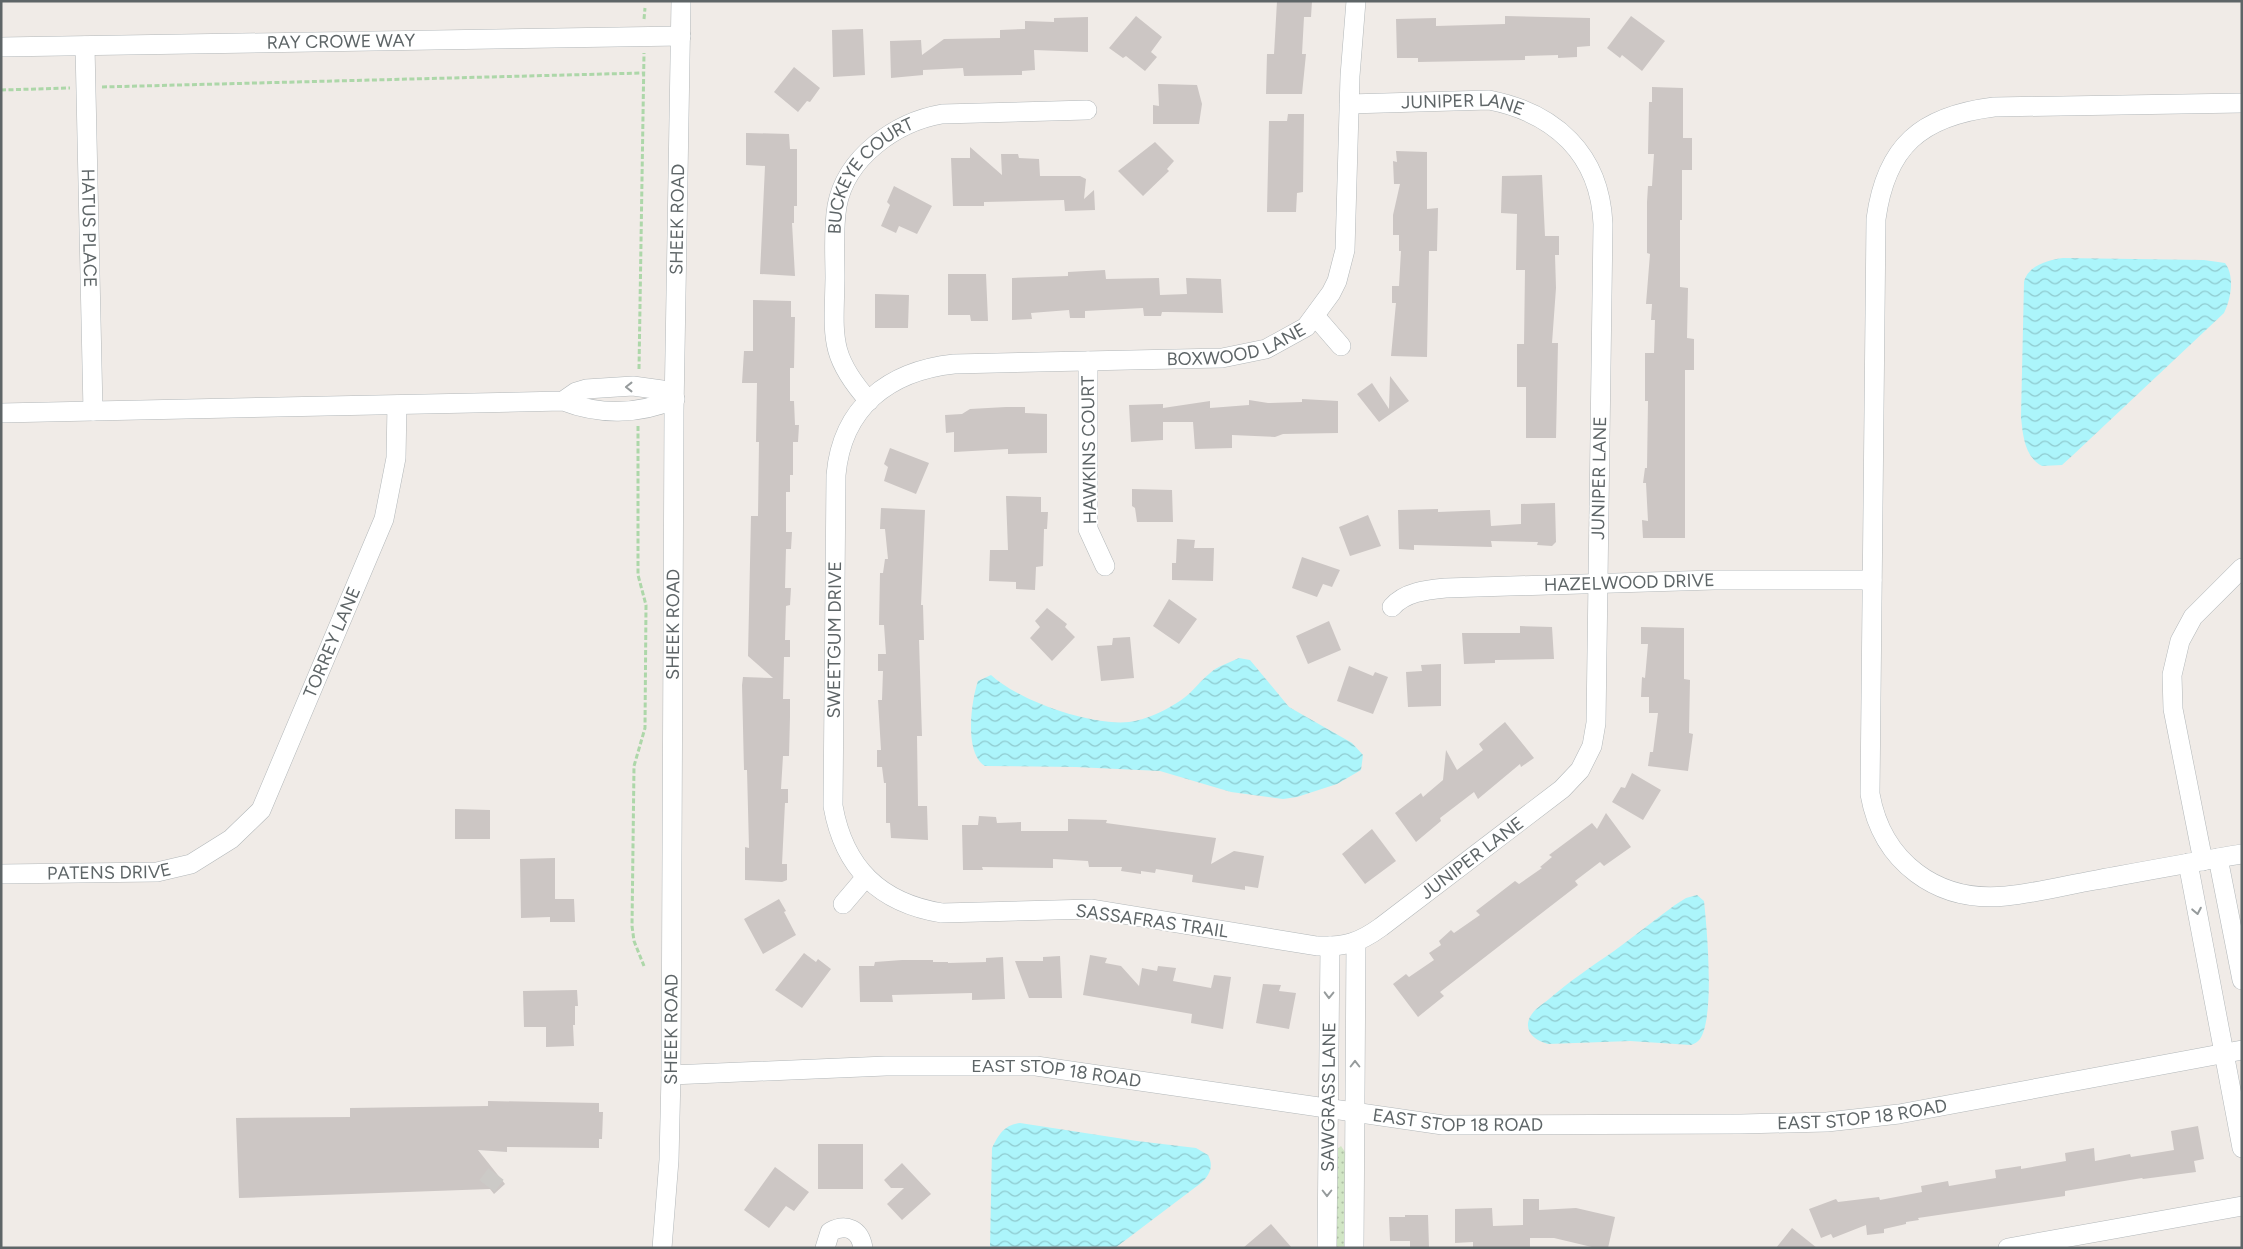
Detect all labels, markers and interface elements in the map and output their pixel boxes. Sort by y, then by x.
street label: RAY CROWE WAY [266,29,416,54]
street label: JUNIPER LANE [1401,89,1527,120]
street label: BUCKEYE COURT [824,113,917,235]
street label: SHEEK ROAD [665,164,689,275]
street label: HATUS PLACE [77,168,101,288]
street label: BOXWOOD LANE [1166,318,1310,370]
street label: HAWKINS COURT [1077,376,1101,524]
one-way arrow [625,382,632,392]
street label: JUNIPER LANE [1587,416,1611,540]
street label: SWEETGUM DRIVE [823,561,846,719]
street label: SHEEK ROAD [662,569,684,680]
street label: HAZELWOOD DRIVE [1543,569,1715,596]
street label: TORREY LANE [299,583,365,701]
street label: JUNIPER LANE [1416,812,1528,904]
street label: PATENS DRIVE [47,858,173,884]
street label: SASSAFRAS TRAIL [1074,899,1230,943]
one-way arrow [2191,907,2202,915]
street label: SHEEK ROAD [660,974,682,1085]
one-way arrow [1324,992,1334,999]
street label: SAWGRASS LANE [1317,1022,1340,1172]
street label: EAST STOP 18 ROAD [971,1055,1143,1092]
one-way arrow [1350,1060,1360,1068]
street label: EAST STOP 18 ROAD [1777,1094,1949,1134]
street label: EAST STOP 18 ROAD [1371,1104,1543,1136]
one-way arrow [1322,1189,1332,1197]

